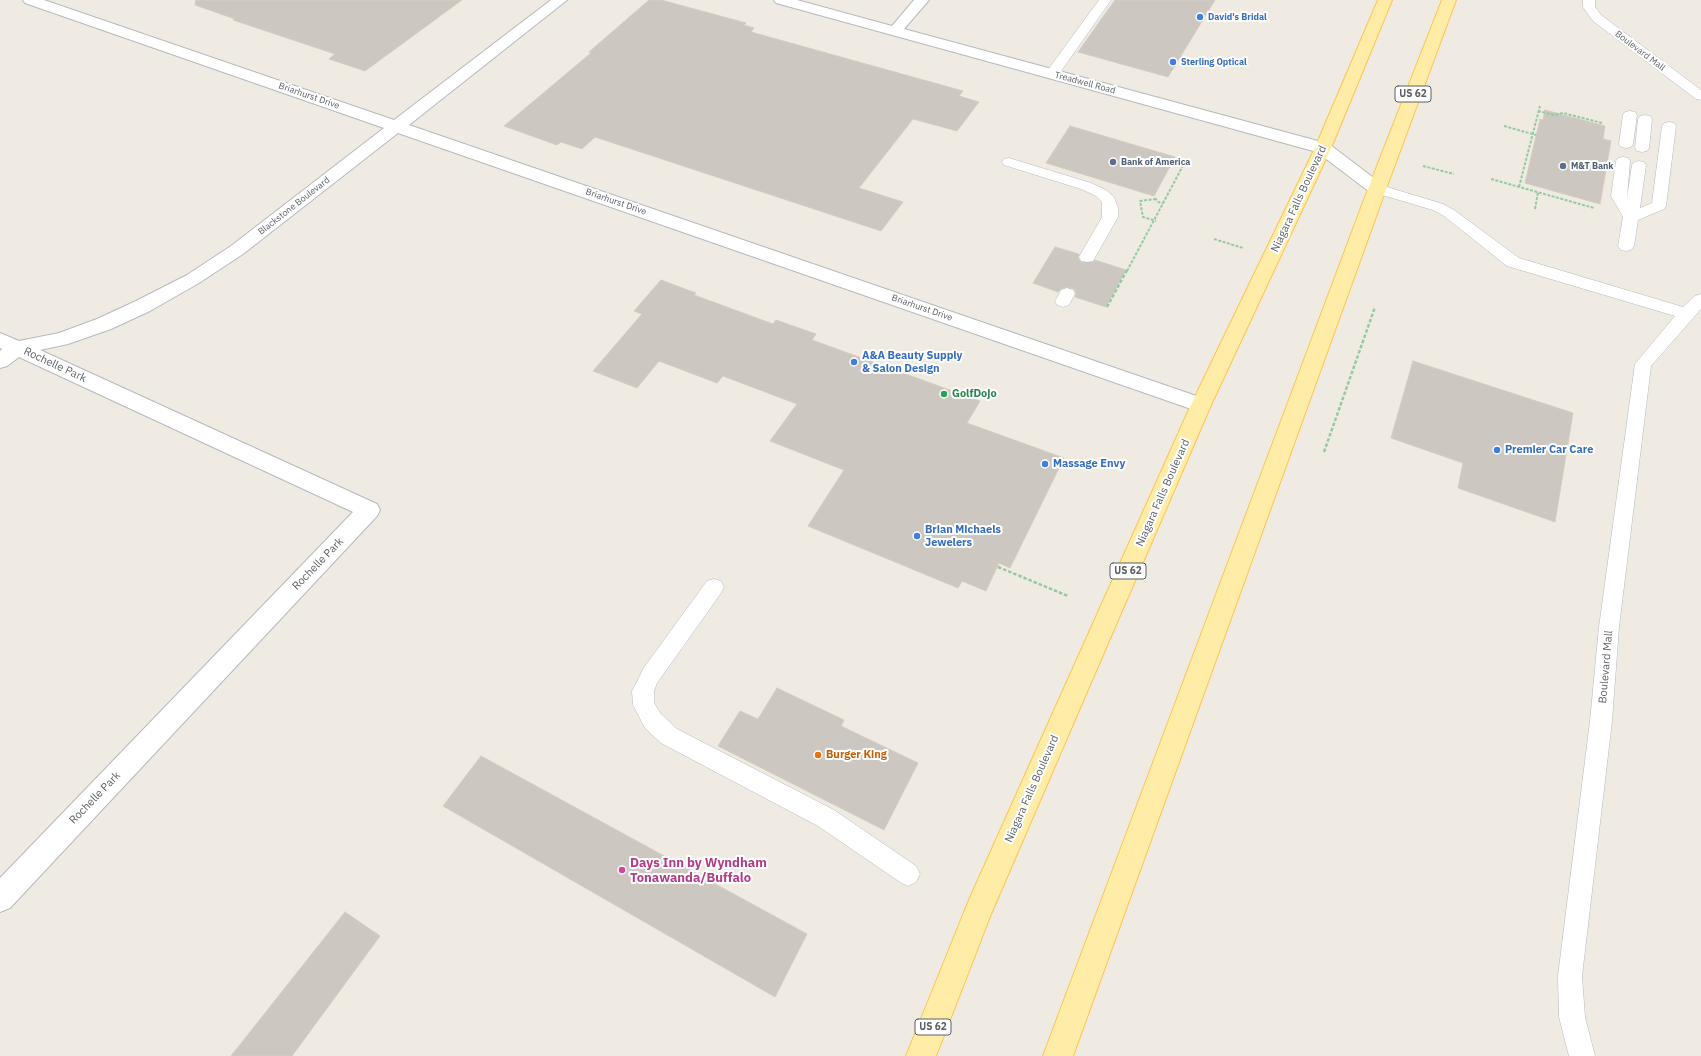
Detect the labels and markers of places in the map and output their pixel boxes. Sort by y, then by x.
marker: David's Bridal [1195,12,1205,22]
place label: David's Bridal [1208,12,1267,22]
marker: Sterling Optical [1168,57,1178,67]
place label: Sterling Optical [1181,57,1247,67]
marker: Bank of America [1108,157,1118,167]
place label: Bank of America [1121,157,1190,167]
marker: M&T Bank [1558,161,1568,171]
place label: M&T Bank [1571,161,1614,171]
place label: A&A Beauty Supply & Salon Design [862,349,962,375]
marker: A&A Beauty Supply & Salon Design [849,357,859,367]
place label: GolfDojo [952,387,997,401]
marker: GolfDojo [939,389,949,399]
place label: Premier Car Care [1505,443,1593,457]
marker: Premier Car Care [1492,445,1502,455]
place label: Massage Envy [1053,457,1125,471]
marker: Massage Envy [1040,459,1050,469]
place label: Brian Michaels Jewelers [925,523,1001,549]
marker: Brian Michaels Jewelers [912,531,922,541]
place label: Burger King [826,748,887,762]
marker: Burger King [813,750,823,760]
place label: Days Inn by Wyndham Tonawanda/Buffalo [630,855,767,886]
marker: Days Inn by Wyndham Tonawanda/Buffalo [617,865,627,875]

